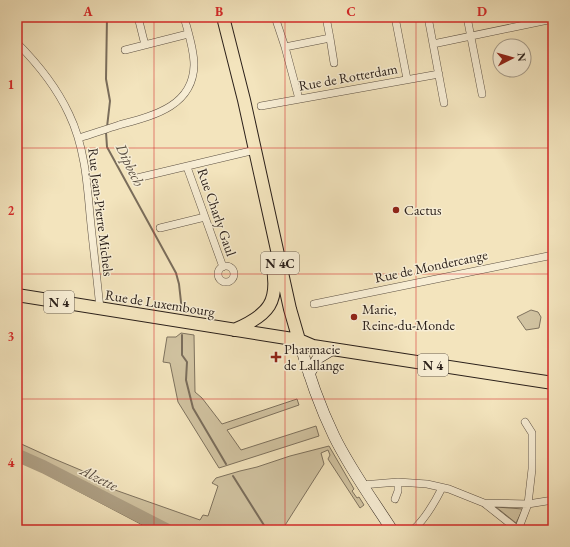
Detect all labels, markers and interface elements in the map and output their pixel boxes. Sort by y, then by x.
text: A [82,3,93,20]
text: B [215,3,223,20]
text: C [346,3,356,20]
text: D [477,3,487,20]
north arrow [492,38,532,78]
text: N [515,52,529,62]
street label: Rue de Rotterdam [297,59,399,95]
text: 1 [8,76,15,93]
water label: Dipbech [112,139,149,190]
street label: Rue Jean-Pierre Michels [84,147,118,278]
street label: Rue Charly Gaul [194,166,241,259]
place label: Cactus [404,201,442,219]
text: 2 [8,202,15,219]
marker: Cactus [391,205,401,215]
street label: Rue de Mondercange [373,245,490,287]
road number: N 4C [261,252,299,274]
street label: Rue de Luxembourg [104,285,217,321]
road number: N 4 [44,291,74,313]
place label: Marie, Reine-du-Monde [362,300,456,334]
marker: Marie, Reine-du-Monde [349,312,359,322]
text: 3 [8,328,15,345]
place label: Pharmacie de Lallange [284,340,345,374]
marker: Pharmacie de Lallange [271,352,281,362]
road number: N 4 [418,354,448,376]
text: 4 [8,454,15,471]
water label: Alzette [77,460,122,495]

